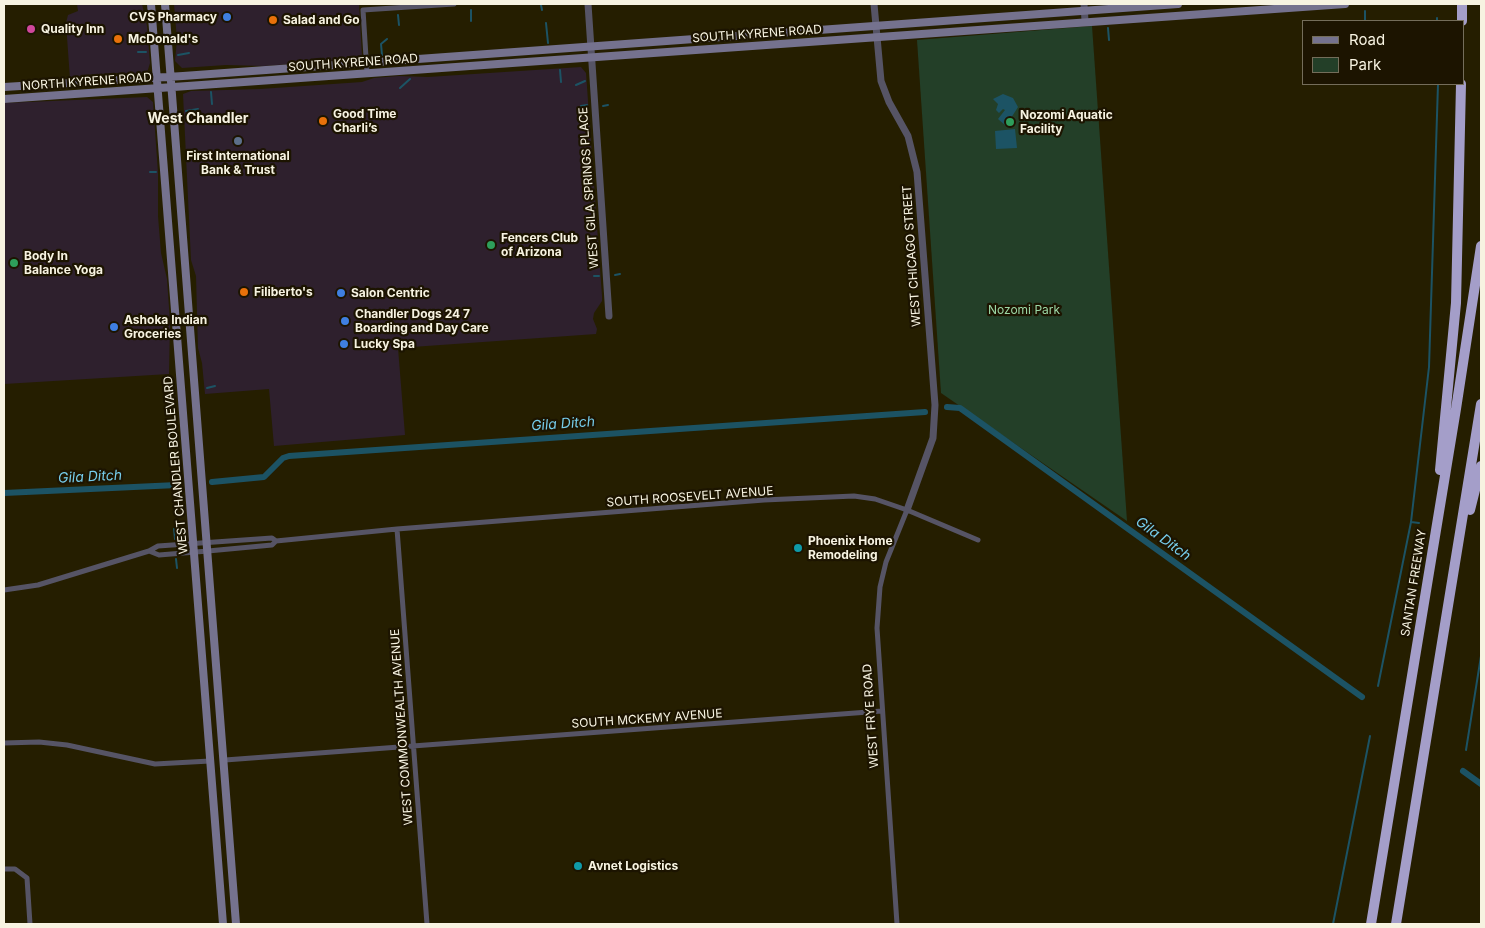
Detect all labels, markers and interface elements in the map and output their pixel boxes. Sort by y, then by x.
place label: CVS Pharmacy [129,10,217,24]
marker: CVS Pharmacy [221,11,233,23]
place label: Salad and Go [283,13,360,27]
marker: Salad and Go [267,14,279,26]
legend [1302,20,1465,85]
place label: Quality Inn [41,22,104,36]
street label: SOUTH KYRENE ROAD [692,22,822,46]
marker: Quality Inn [25,23,37,35]
text: Road [1349,30,1385,49]
place label: McDonald's [128,32,198,46]
marker: McDonald's [112,33,124,45]
street label: SOUTH KYRENE ROAD [288,51,418,75]
text: Park [1349,55,1381,74]
street label: NORTH KYRENE ROAD [22,70,152,94]
place label: Good Time Charli’s [333,107,396,135]
street label: WEST GILA SPRINGS PLACE [576,107,602,269]
place label: Nozomi Aquatic Facility [1020,108,1113,136]
district label: West Chandler [147,111,249,127]
marker: Good Time Charli’s [317,115,329,127]
marker: Nozomi Aquatic Facility [1004,116,1016,128]
marker: First International Bank & Trust [232,135,244,147]
place label: First International Bank & Trust [186,149,290,177]
street label: WEST CHICAGO STREET [900,185,924,327]
place label: Fencers Club of Arizona [501,231,578,259]
marker: Fencers Club of Arizona [485,239,497,251]
place label: Body In Balance Yoga [24,249,103,277]
marker: Body In Balance Yoga [8,257,20,269]
place label: Filiberto's [254,285,313,299]
marker: Filiberto's [238,286,250,298]
place label: Salon Centric [351,286,430,300]
marker: Salon Centric [335,287,347,299]
park label: Nozomi Park [988,303,1060,317]
place label: Chandler Dogs 24 7 Boarding and Day Care [355,307,489,335]
place label: Ashoka Indian Groceries [124,313,207,341]
marker: Chandler Dogs 24 7 Boarding and Day Care [339,315,351,327]
marker: Ashoka Indian Groceries [108,321,120,333]
place label: Lucky Spa [354,337,415,351]
marker: Lucky Spa [338,338,350,350]
street label: WEST CHANDLER BOULEVARD [161,375,191,555]
water label: Gila Ditch [530,413,596,435]
water label: Gila Ditch [58,467,122,487]
street label: SOUTH ROOSEVELT AVENUE [606,484,774,510]
water label: Gila Ditch [1132,513,1194,565]
street label: SANTAN FREEWAY [1398,528,1430,638]
place label: Phoenix Home Remodeling [808,534,893,562]
marker: Phoenix Home Remodeling [792,542,804,554]
street label: WEST COMMONWEALTH AVENUE [388,628,416,826]
street label: WEST FRYE ROAD [860,663,882,769]
street label: SOUTH MCKEMY AVENUE [571,707,723,731]
place label: Avnet Logistics [588,859,678,873]
marker: Avnet Logistics [572,860,584,872]

